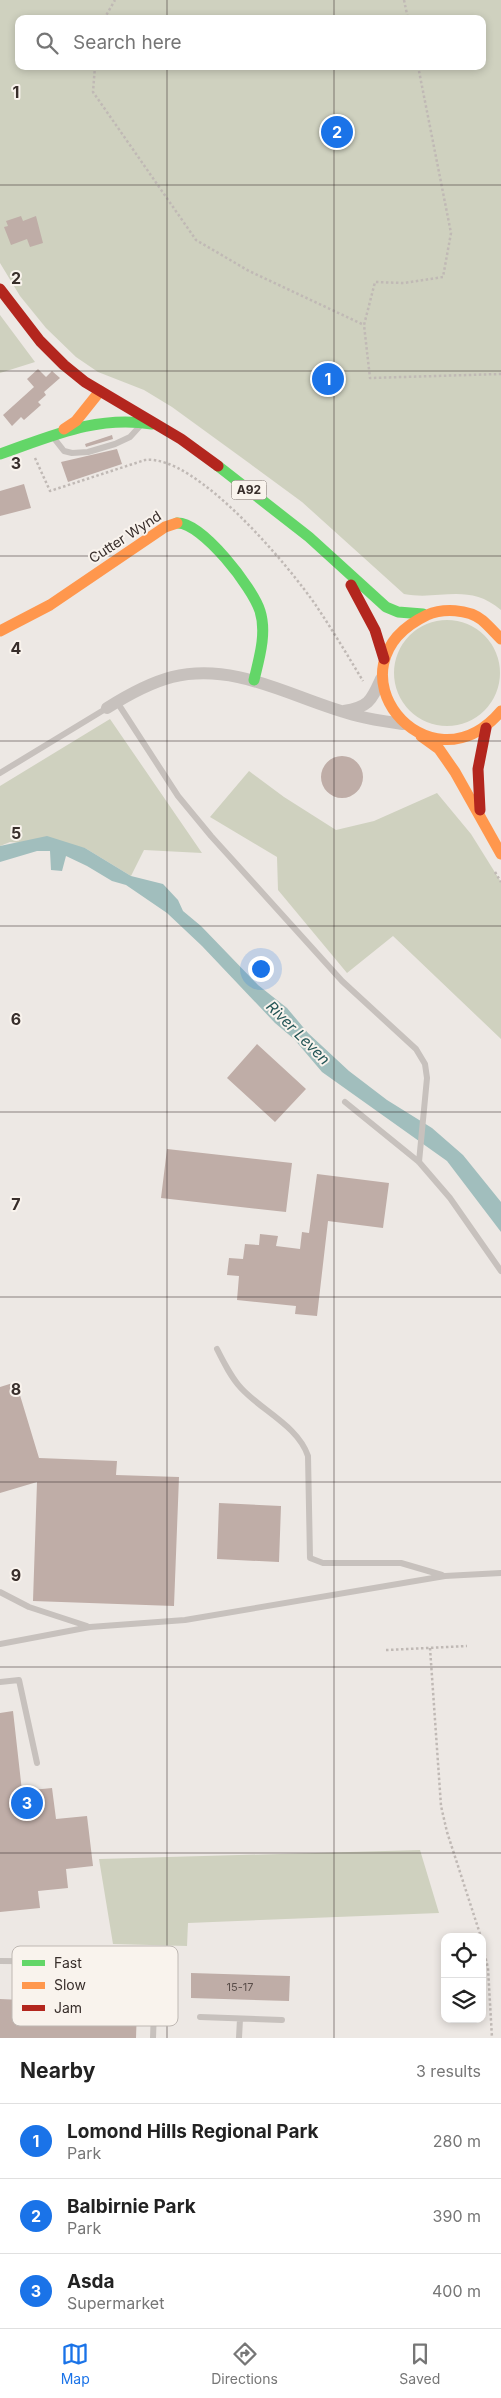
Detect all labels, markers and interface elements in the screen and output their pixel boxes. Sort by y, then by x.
search box [15,15,486,70]
icon: search [33,29,61,57]
text: Search here [73,31,182,54]
text: 1 [13,82,19,102]
pin: 2 [321,113,353,151]
text: 2 [11,268,21,288]
pin: 1 [312,360,344,398]
text: 3 [11,453,21,473]
road number: A92 [232,480,266,500]
street label: Cutter Wynd [85,507,164,566]
text: 4 [11,638,22,658]
text: 5 [11,823,21,843]
your location [248,956,274,982]
water label: River Leven [263,997,334,1069]
text: 6 [11,1009,21,1029]
text: 7 [11,1194,21,1214]
text: 8 [11,1379,21,1399]
text: 9 [11,1565,21,1585]
pin: 3 [11,1784,43,1822]
map controls [441,1933,486,2023]
button: locate [441,1933,486,1978]
legend [12,1946,178,2026]
text: Fast [54,1954,82,1971]
text: Slow [54,1976,86,1993]
button: layers [441,1978,486,2023]
house number: 15-17 [227,1980,253,1994]
text: Jam [54,1999,82,2016]
text: Nearby [20,2058,95,2083]
text: 3 results [416,2061,481,2081]
text: Lomond Hills Regional Park [67,2120,319,2143]
text: 1 [33,2131,39,2151]
text: 280 m [433,2131,481,2151]
text: Park [67,2143,101,2163]
text: Balbirnie Park [67,2195,196,2218]
text: 2 [31,2206,41,2226]
text: 390 m [433,2206,481,2226]
text: Park [67,2218,101,2238]
text: Asda [67,2270,115,2293]
text: 3 [31,2281,41,2301]
text: 400 m [432,2281,481,2301]
text: Supermarket [67,2293,164,2313]
tab: Map [61,2340,90,2387]
tab: Directions [211,2340,278,2387]
tab: Saved [399,2340,440,2387]

